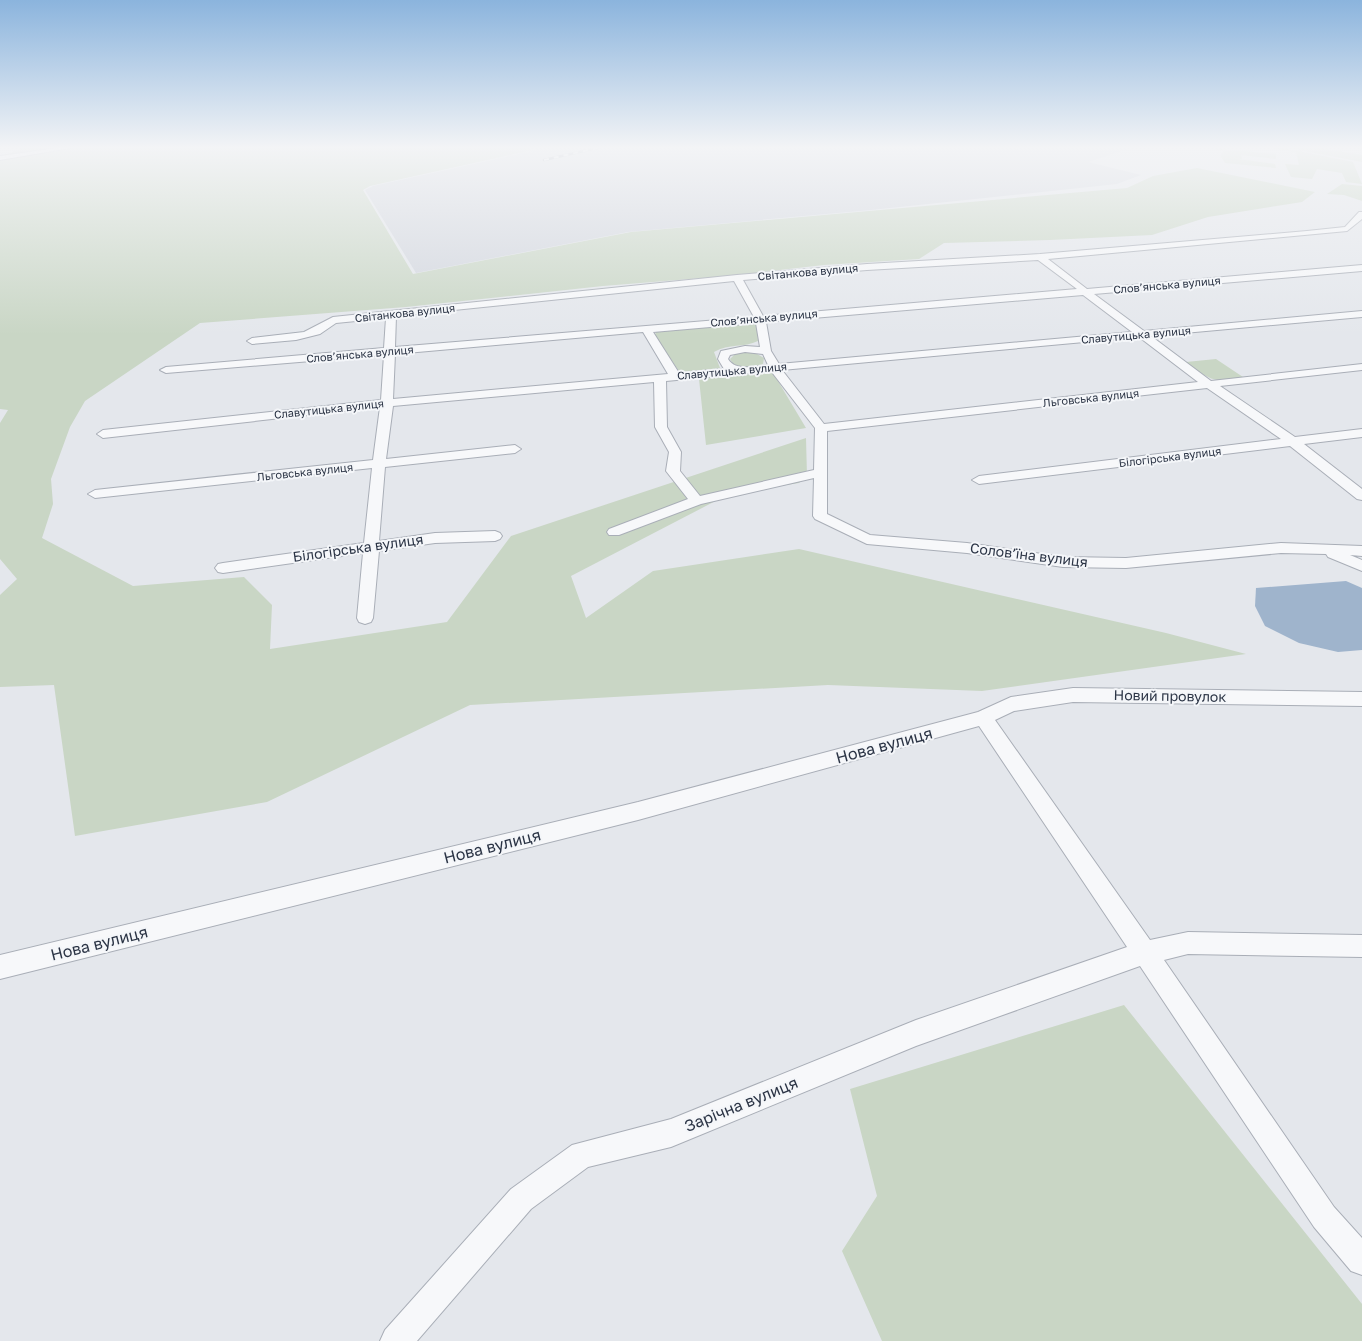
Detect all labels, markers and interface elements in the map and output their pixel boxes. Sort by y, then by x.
street label: Світанкова вулиця [757,261,859,282]
street label: Словʼянська вулиця [1113,273,1221,296]
street label: Світанкова вулиця [354,301,456,324]
street label: Словʼянська вулиця [710,306,818,329]
street label: Славутицька вулиця [1080,323,1191,346]
street label: Словʼянська вулиця [306,342,414,365]
street label: Славутицька вулиця [676,359,787,382]
street label: Льговська вулиця [1042,386,1140,409]
street label: Славутицька вулиця [273,396,384,421]
street label: Білогірська вулиця [1118,444,1222,469]
street label: Льговська вулиця [256,460,354,483]
street label: Білогірська вулиця [292,530,424,565]
street label: Соловʼїна вулиця [969,539,1089,570]
street label: Новий провулок [1113,686,1227,705]
street label: Нова вулиця [833,722,935,768]
street label: Нова вулиця [441,824,543,868]
street label: Нова вулиця [48,921,150,965]
street label: Зарічна вулиця [681,1072,801,1136]

